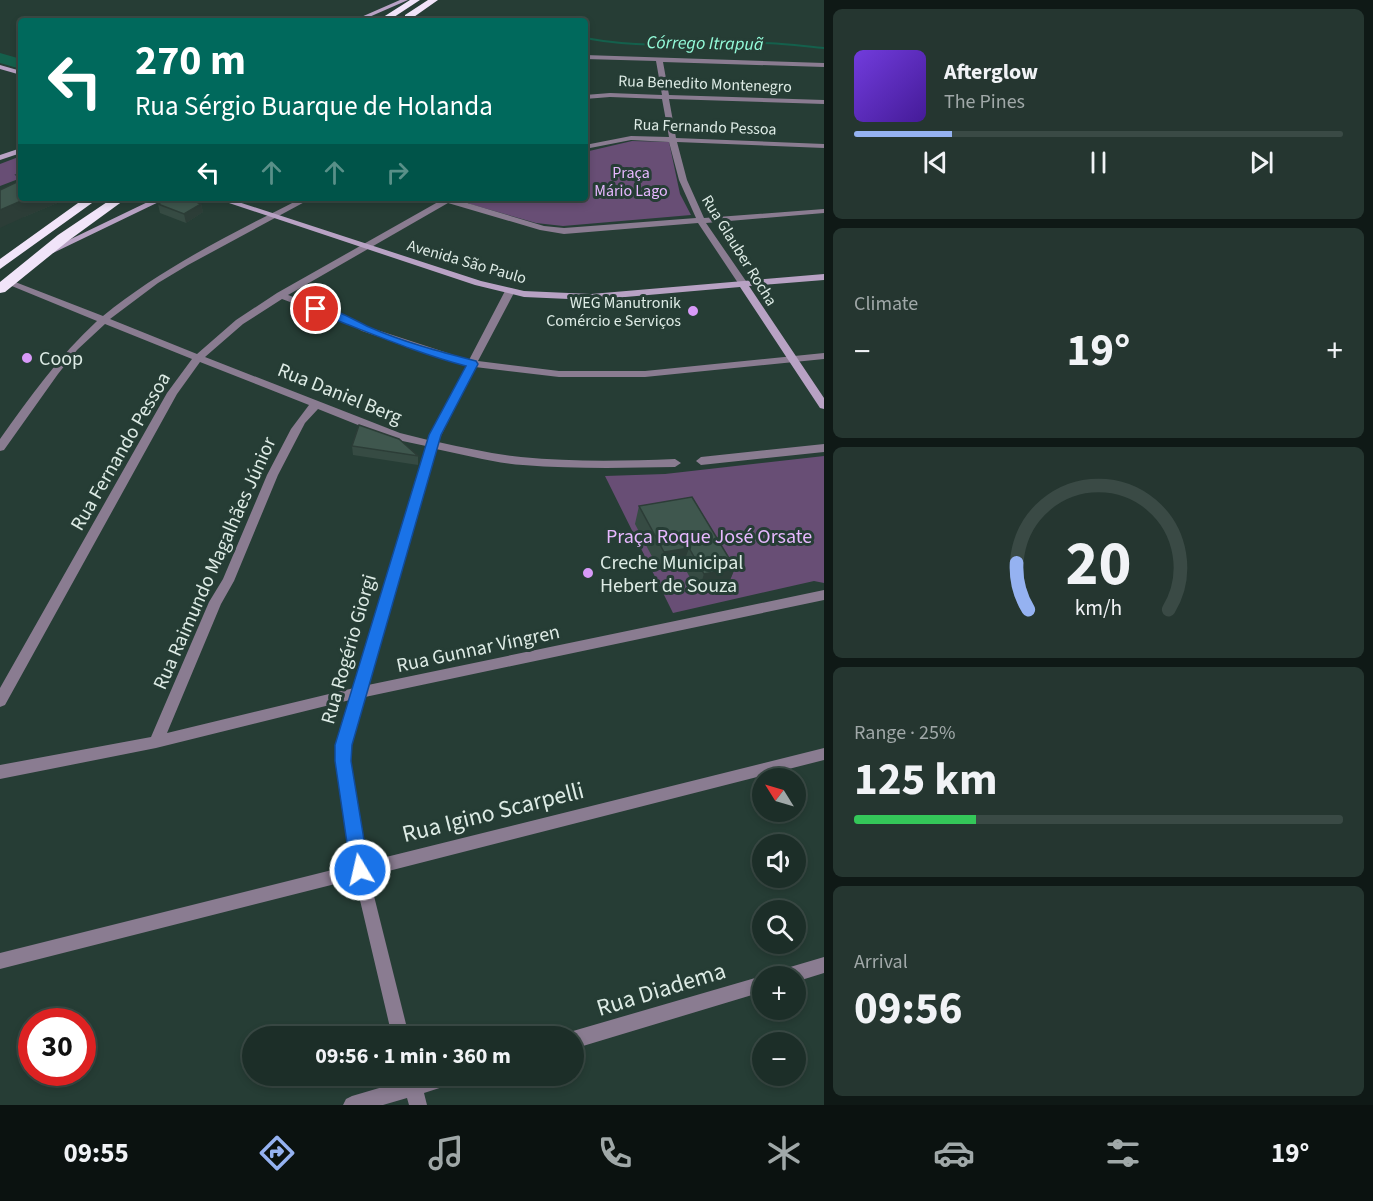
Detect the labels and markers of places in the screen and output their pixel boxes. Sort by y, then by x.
pin [290,283,341,334]
place label: WEG Manutronik Comércio e Serviços [546,292,681,332]
marker: WEG Manutronik Comércio e Serviços [686,304,700,318]
place label: Coop [39,345,83,373]
marker: Coop [20,351,34,365]
place label: Creche Municipal Hebert de Souza [600,549,743,600]
marker: Creche Municipal Hebert de Souza [581,566,595,580]

